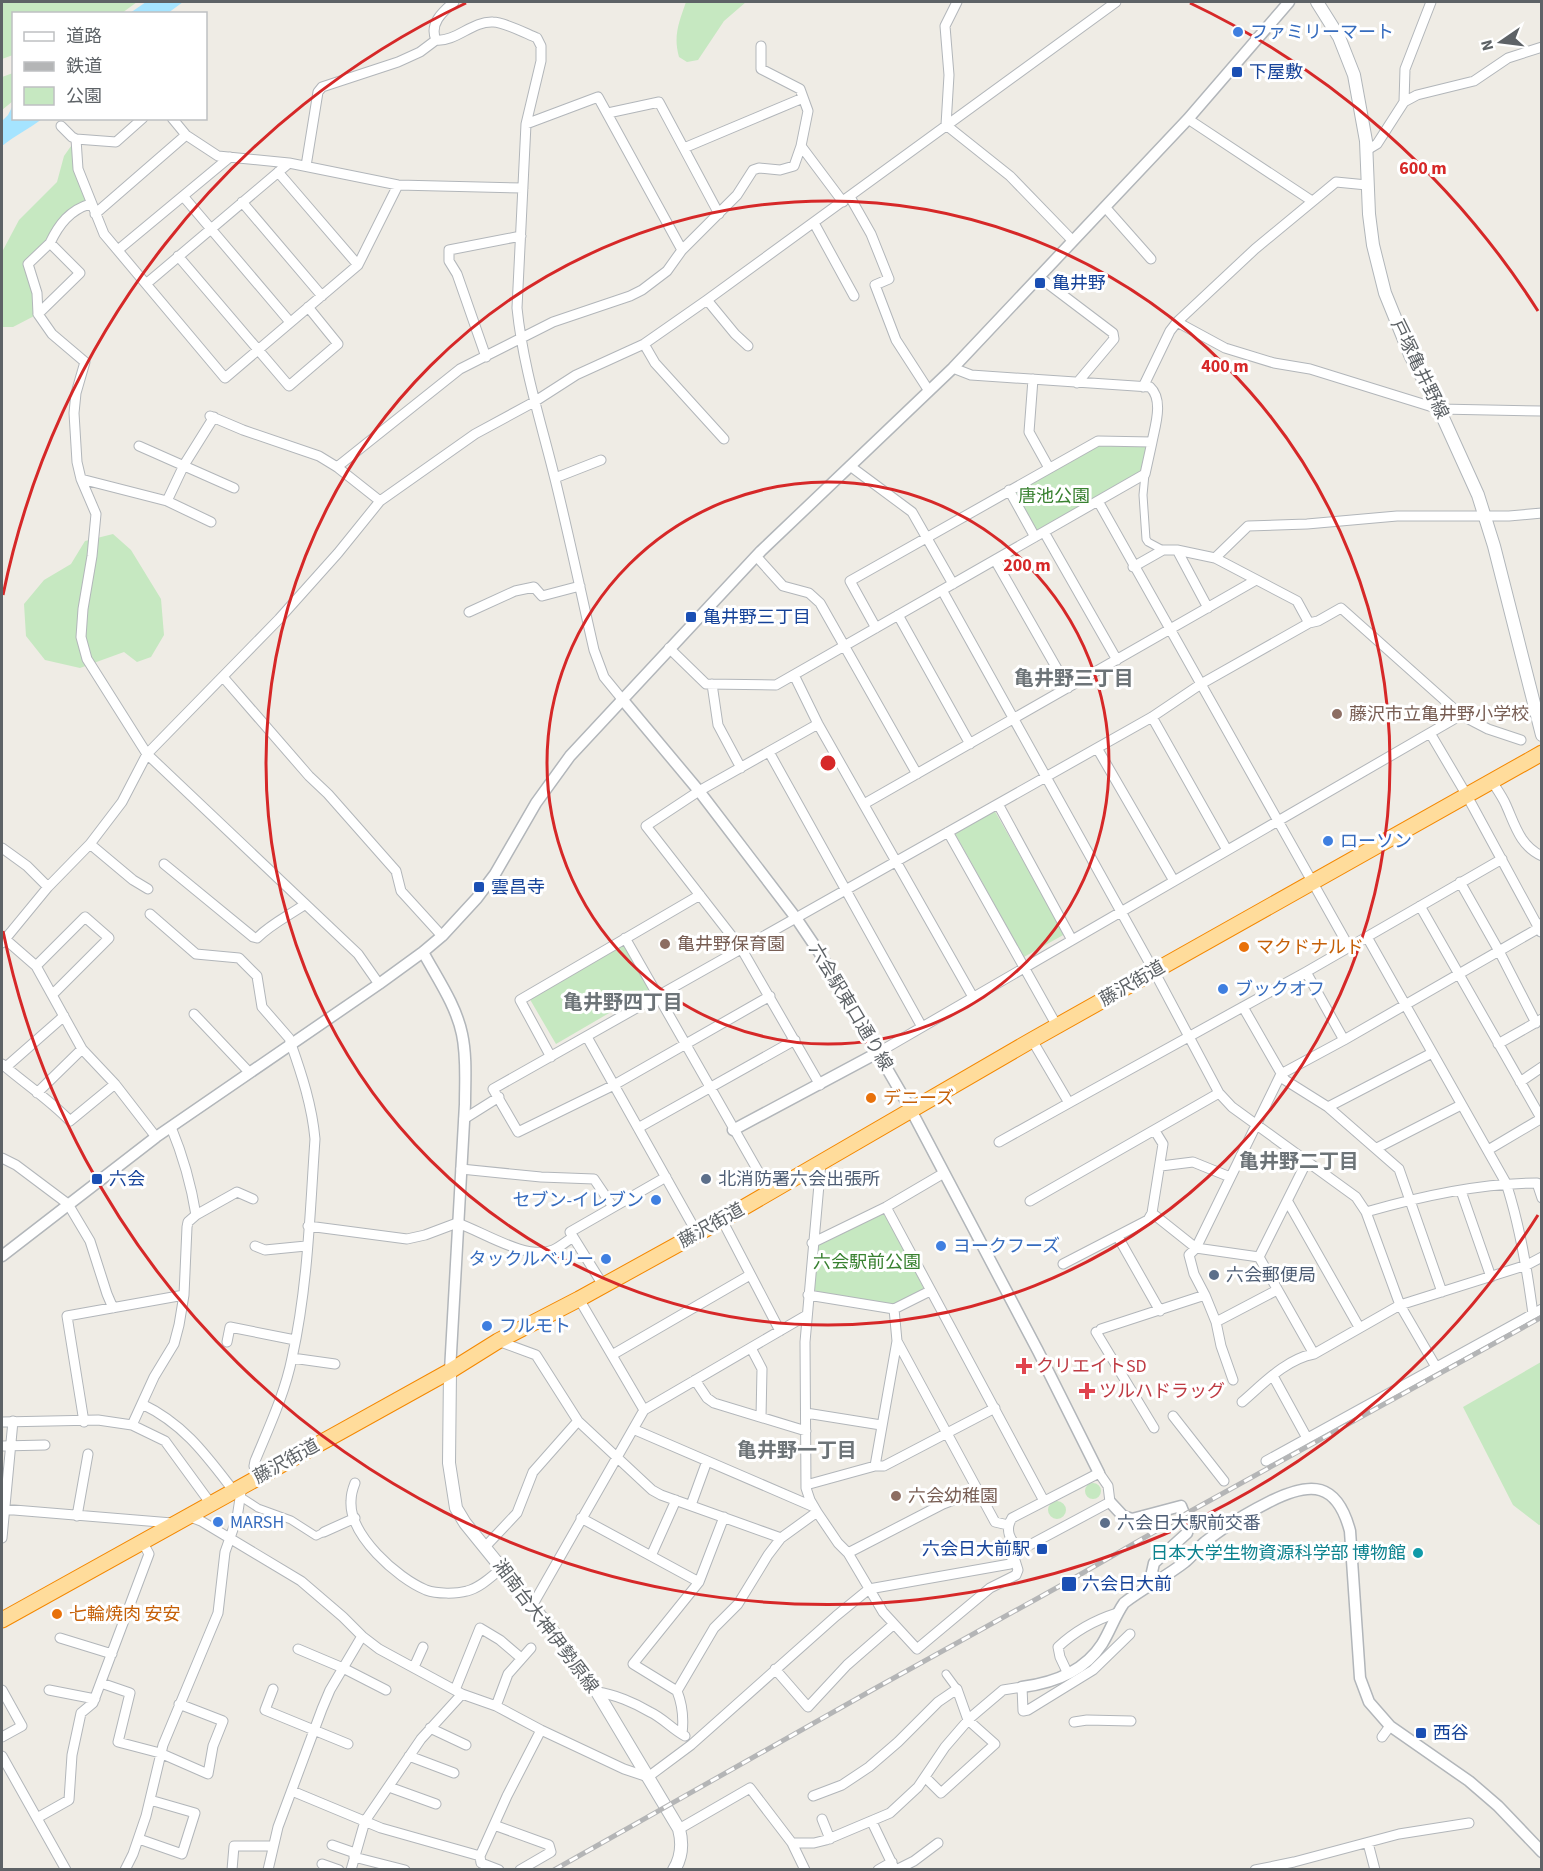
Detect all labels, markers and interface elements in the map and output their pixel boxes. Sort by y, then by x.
legend [12,12,207,120]
north arrow [1471,12,1531,72]
place label: ファミリーマート [1250,20,1394,45]
text: 道路 [66,24,102,49]
marker: ファミリーマート [1231,25,1245,39]
text: N [1475,38,1499,53]
text: 鉄道 [66,54,102,79]
place label: 下屋敷 [1249,60,1303,85]
marker: 下屋敷 [1230,65,1244,79]
text: 公園 [66,84,102,109]
text: 600 m [1399,156,1447,181]
place label: 亀井野 [1052,271,1106,296]
marker: 亀井野 [1033,276,1047,290]
street label: 戸塚亀井野線 [1385,315,1454,423]
text: 400 m [1201,354,1249,379]
park label: 唐池公園 [1018,484,1090,509]
text: 200 m [1003,553,1051,578]
place label: 亀井野三丁目 [703,605,811,630]
marker: 亀井野三丁目 [684,610,698,624]
district label: 亀井野三丁目 [1014,665,1134,693]
place label: 藤沢市立亀井野小学校 [1349,702,1529,727]
marker: 藤沢市立亀井野小学校 [1330,707,1344,721]
centre of rings [818,753,838,773]
place label: ローソン [1340,829,1412,854]
marker: ローソン [1321,834,1335,848]
place label: 雲昌寺 [491,875,545,900]
marker: 雲昌寺 [472,880,486,894]
place label: 亀井野保育園 [677,932,785,957]
place label: マクドナルド [1256,935,1364,960]
marker: 亀井野保育園 [658,937,672,951]
street label: 六会駅東口通り線 [803,939,898,1075]
marker: マクドナルド [1237,940,1251,954]
street label: 藤沢街道 [1095,955,1170,1012]
place label: ブックオフ [1235,977,1325,1002]
marker: ブックオフ [1216,982,1230,996]
district label: 亀井野四丁目 [563,989,683,1017]
place label: デニーズ [883,1086,954,1111]
marker: デニーズ [864,1091,878,1105]
district label: 亀井野二丁目 [1239,1148,1359,1176]
place label: 六会 [109,1167,145,1192]
place label: 北消防署六会出張所 [718,1167,880,1192]
marker: 六会 [90,1172,104,1186]
marker: 北消防署六会出張所 [699,1172,713,1186]
place label: セブン-イレブン [512,1188,644,1213]
marker: セブン-イレブン [649,1193,663,1207]
street label: 藤沢街道 [674,1197,749,1254]
place label: ヨークフーズ [953,1234,1060,1259]
marker: ヨークフーズ [934,1239,948,1253]
place label: タックルベリー [469,1247,594,1272]
park label: 六会駅前公園 [813,1250,921,1275]
marker: タックルベリー [599,1252,613,1266]
place label: 六会郵便局 [1226,1263,1316,1288]
marker: 六会郵便局 [1207,1268,1221,1282]
place label: フルモト [499,1314,571,1339]
marker: フルモト [480,1319,494,1333]
place label: クリエイトSD [1036,1354,1147,1379]
marker: クリエイトSD [1017,1359,1031,1373]
place label: ツルハドラッグ [1099,1379,1225,1404]
marker: ツルハドラッグ [1080,1384,1094,1398]
street label: 藤沢街道 [249,1433,324,1490]
district label: 亀井野一丁目 [737,1437,857,1465]
place label: 六会幼稚園 [908,1484,998,1509]
marker: 六会幼稚園 [889,1489,903,1503]
place label: MARSH [230,1510,284,1535]
place label: 六会日大駅前交番 [1117,1511,1261,1536]
marker: MARSH [211,1515,225,1529]
marker: 六会日大駅前交番 [1098,1516,1112,1530]
place label: 六会日大前駅 [922,1537,1030,1562]
place label: 日本大学生物資源科学部 博物館 [1150,1541,1406,1566]
marker: 六会日大前駅 [1035,1542,1049,1556]
marker: 日本大学生物資源科学部 博物館 [1411,1546,1425,1560]
street label: 湘南台大神伊勢原線 [487,1554,604,1699]
place label: 六会日大前 [1082,1572,1172,1597]
marker: 六会日大前 [1060,1575,1078,1593]
place label: 七輪焼肉 安安 [69,1602,181,1627]
marker: 七輪焼肉 安安 [50,1607,64,1621]
place label: 西谷 [1433,1721,1469,1746]
marker: 西谷 [1414,1726,1428,1740]

